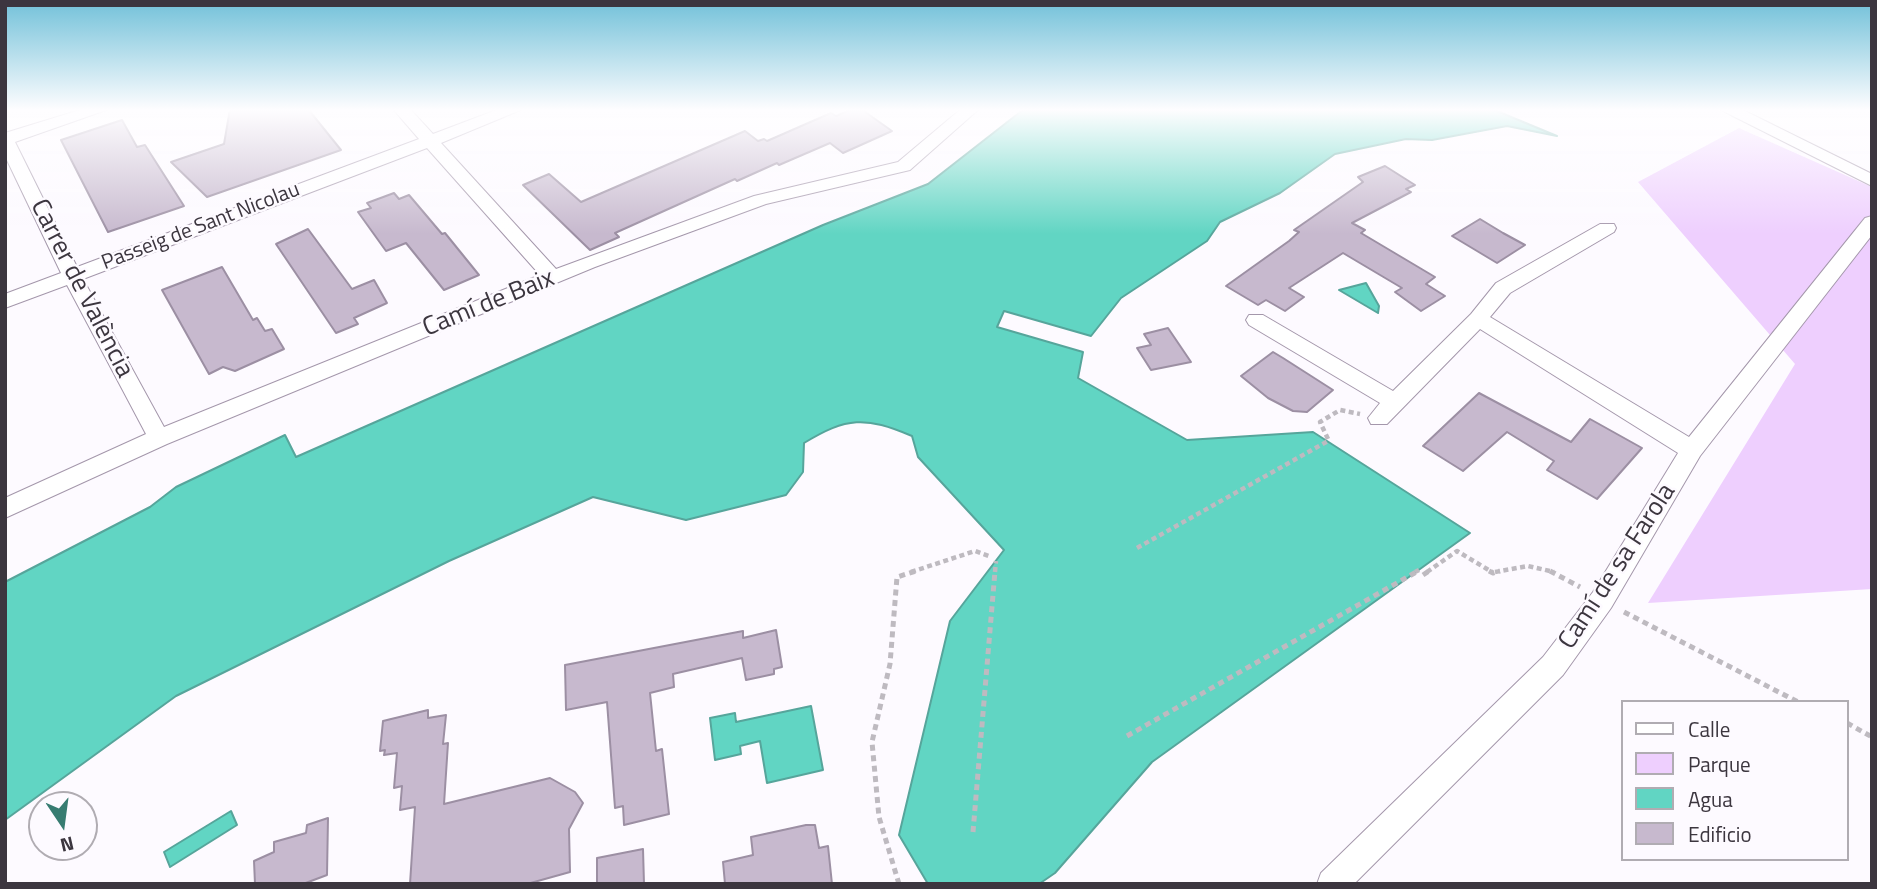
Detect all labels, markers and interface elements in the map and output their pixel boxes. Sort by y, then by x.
street label: Passeig de Sant Nicolau [99,178,303,276]
street label: Carrer de València [23,195,139,383]
street label: Camí de Baix [419,263,559,345]
street label: Camí de sa Farola [1553,478,1683,656]
legend [1622,700,1849,861]
text: Calle [1688,713,1730,745]
text: Parque [1688,748,1751,780]
text: Agua [1688,783,1733,815]
north arrow [28,791,98,861]
text: Edificio [1688,818,1752,850]
text: N [58,829,77,861]

